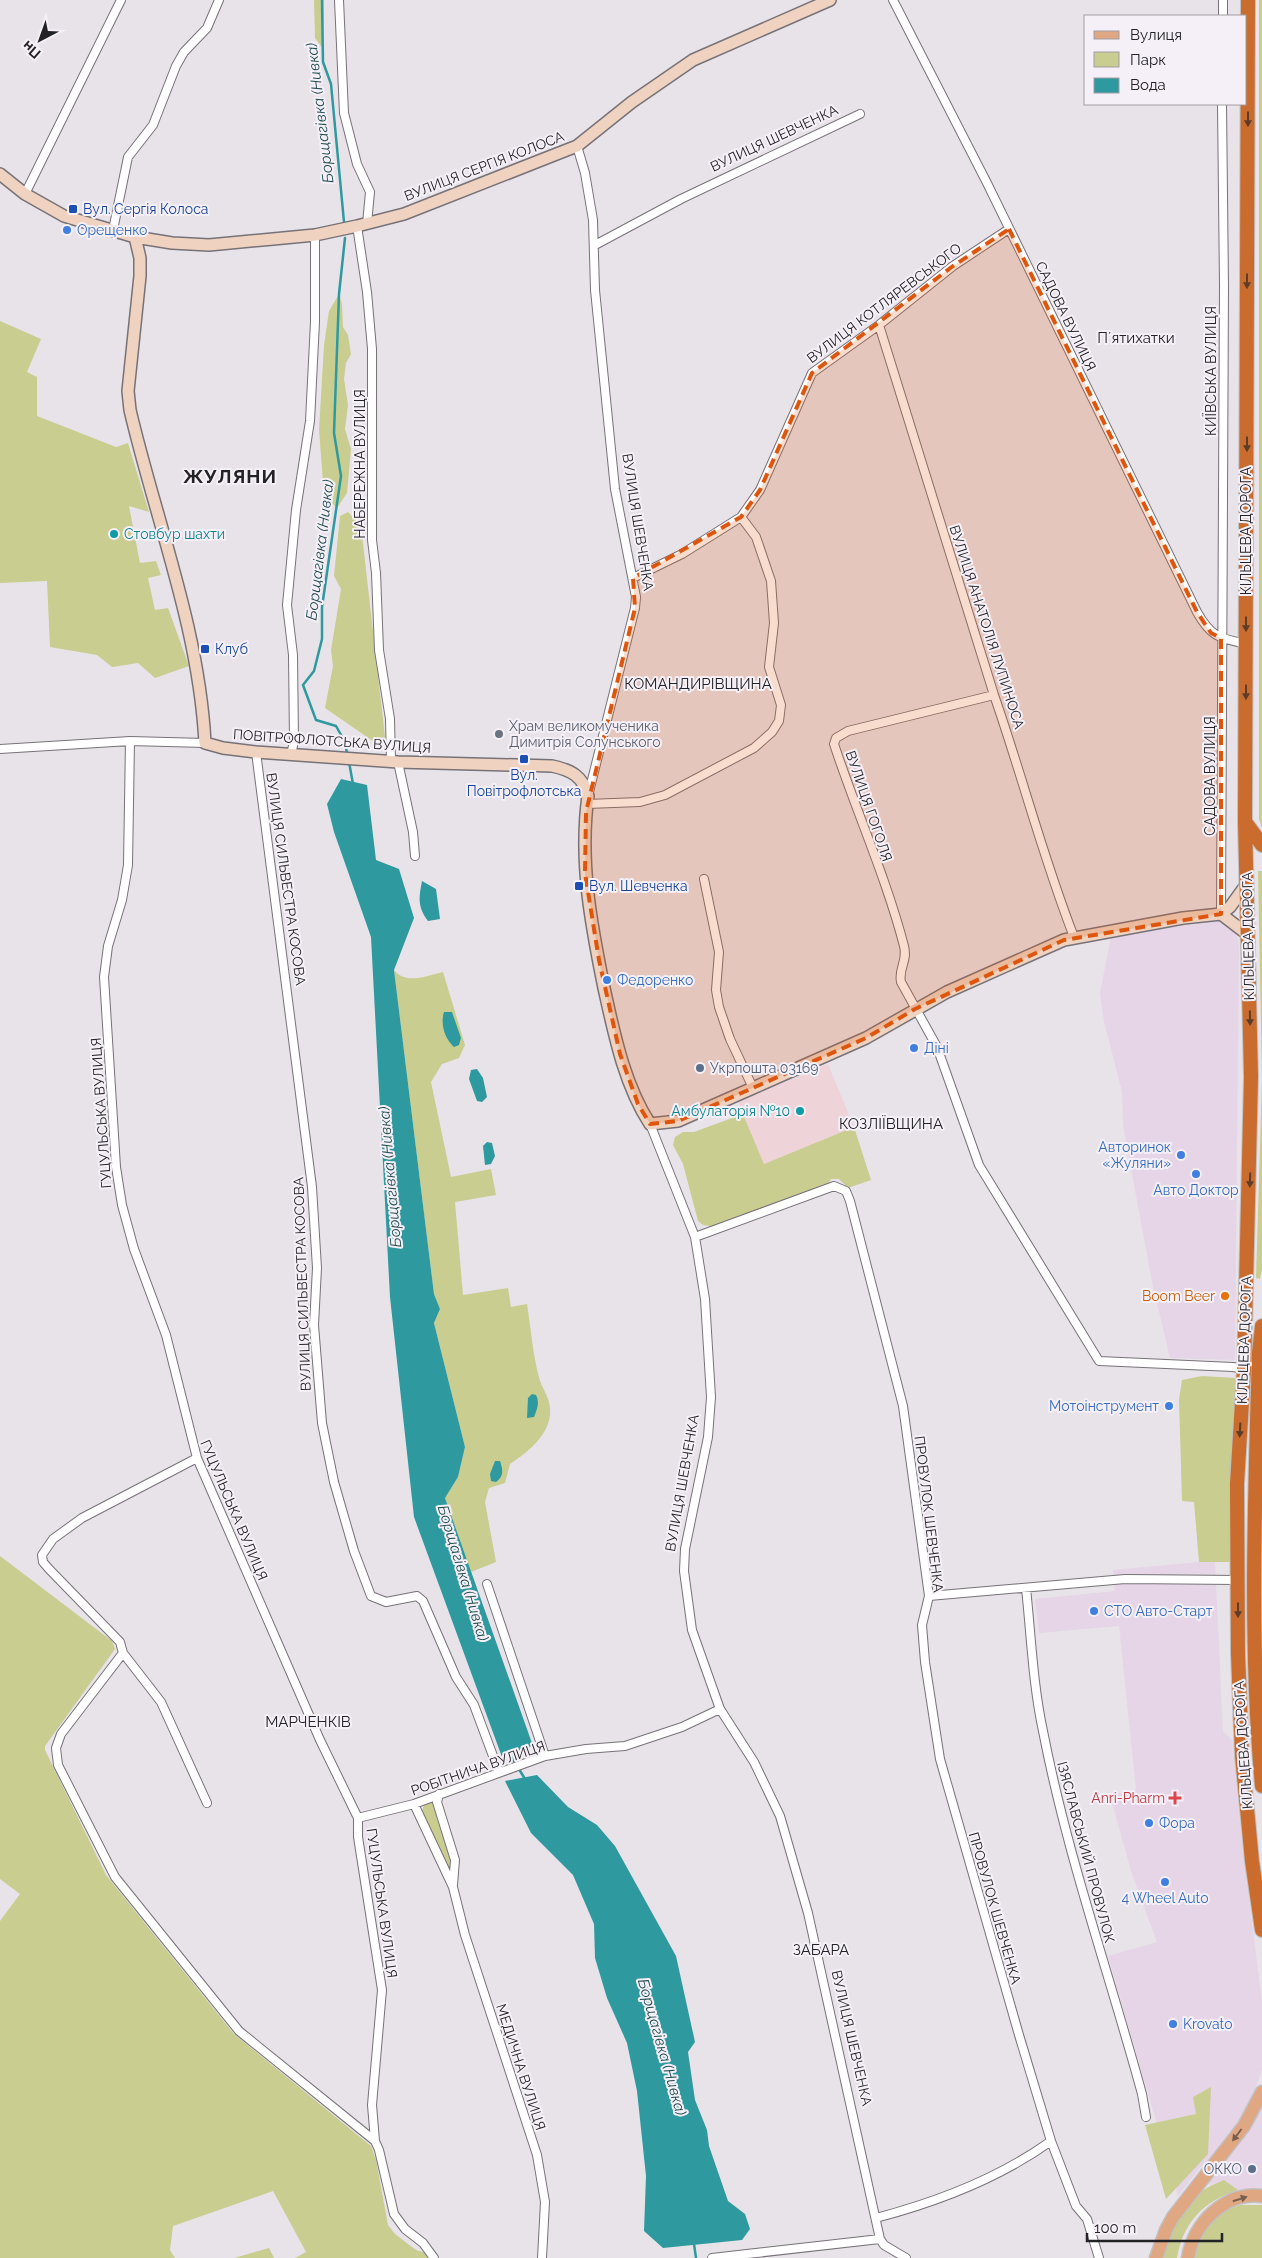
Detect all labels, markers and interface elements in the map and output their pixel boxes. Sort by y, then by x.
north arrow [15,15,65,65]
legend [1084,15,1247,105]
text: Вулиця [1130,26,1182,44]
text: Пн [19,38,44,62]
water label: Борщагівка (Нивка) [302,42,338,184]
text: Парк [1130,51,1166,69]
text: Вода [1130,76,1166,94]
street label: ВУЛИЦЯ ШЕВЧЕНКА [708,101,841,175]
one-way arrow [1244,111,1252,127]
street label: ВУЛИЦЯ СЕРГІЯ КОЛОСА [402,128,567,204]
place label: Вул. Сергія Колоса [83,201,208,217]
marker: Вул. Сергія Колоса [67,203,79,215]
place label: Орещенко [77,222,147,238]
marker: Орещенко [61,224,73,236]
street label: ВУЛИЦЯ КОТЛЯРЕВСЬКОГО [804,240,964,366]
street label: САДОВА ВУЛИЦЯ [1033,259,1099,373]
one-way arrow [1243,273,1251,289]
street label: КИЇВСЬКА ВУЛИЦЯ [1201,306,1219,436]
district label: Пʼятихатки [1097,329,1175,347]
street label: НАБЕРЕЖНА ВУЛИЦЯ [352,389,368,539]
one-way arrow [1243,436,1251,452]
street label: ВУЛИЦЯ ШЕВЧЕНКА [619,452,657,592]
district label: ЖУЛЯНИ [183,465,277,487]
street label: КІЛЬЦЕВА ДОРОГА [1238,466,1254,595]
water label: Борщагівка (Нивка) [302,479,338,621]
street label: ВУЛИЦЯ АНАТОЛІЯ ЛУПИНОСА [946,523,1028,731]
place label: Cтовбур шахти [124,526,225,542]
marker: Cтовбур шахти [108,528,120,540]
one-way arrow [1242,616,1250,632]
place label: Клуб [215,641,248,657]
marker: Клуб [199,643,211,655]
district label: КОМАНДИРІВЩИНА [624,675,772,693]
one-way arrow [1242,685,1250,701]
street label: САДОВА ВУЛИЦЯ [1202,716,1218,836]
place label: Храм великомученика Димитрія Солунського [509,718,661,750]
street label: ПОВІТРОФЛОТСЬКА ВУЛИЦЯ [232,726,432,756]
marker: Храм великомученика Димитрія Солунського [493,728,505,740]
street label: ВУЛИЦЯ ГОГОЛЯ [843,749,895,863]
marker: Вул. Повітрофлотська [518,753,530,765]
place label: Вул. Повітрофлотська [467,767,581,799]
street label: ВУЛИЦЯ СИЛЬВЕСТРА КОСОВА [263,772,309,987]
street label: КІЛЬЦЕВА ДОРОГА [1239,871,1257,1000]
place label: Вул. Шевченка [589,878,688,894]
marker: Вул. Шевченка [573,880,585,892]
place label: Федоренко [617,972,693,988]
marker: Федоренко [601,974,613,986]
one-way arrow [1246,1010,1254,1026]
street label: ГУЦУЛЬСЬКА ВУЛИЦЯ [88,1037,114,1189]
place label: Діні [924,1040,949,1056]
marker: Діні [908,1042,920,1054]
place label: Укрпошта 03169 [710,1060,819,1076]
marker: Укрпошта 03169 [694,1062,706,1074]
place label: Амбулаторія №10 [671,1103,790,1119]
marker: Амбулаторія №10 [794,1105,806,1117]
water label: Борщагівка (Нивка) [375,1106,405,1248]
district label: КОЗЛІЇВЩИНА [839,1114,943,1133]
place label: Авторинок «Жуляни» [1098,1139,1171,1171]
marker: Авторинок «Жуляни» [1175,1149,1187,1161]
marker: Авто Доктор [1190,1168,1202,1180]
one-way arrow [1246,1172,1254,1188]
street label: ВУЛИЦЯ СИЛЬВЕСТРА КОСОВА [290,1176,314,1391]
place label: Авто Доктор [1153,1182,1239,1198]
street label: КІЛЬЦЕВА ДОРОГА [1234,1275,1254,1404]
place label: Boom Beer [1142,1288,1215,1304]
marker: Boom Beer [1219,1290,1231,1302]
place label: Мотоінструмент [1049,1398,1159,1414]
marker: Мотоінструмент [1163,1400,1175,1412]
street label: ВУЛИЦЯ ШЕВЧЕНКА [662,1413,702,1553]
one-way arrow [1236,1422,1244,1438]
street label: ПРОВУЛОК ШЕВЧЕНКА [911,1435,947,1594]
street label: ГУЦУЛЬСЬКА ВУЛИЦЯ [197,1437,271,1583]
water label: Борщагівка (Нивка) [434,1503,492,1643]
one-way arrow [1234,1602,1242,1618]
place label: СТО Авто-Старт [1104,1603,1213,1619]
marker: СТО Авто-Старт [1088,1605,1100,1617]
street label: КІЛЬЦЕВА ДОРОГА [1231,1680,1255,1810]
district label: МАРЧЕНКІВ [265,1713,351,1731]
street label: РОБІТНИЧА ВУЛИЦЯ [409,1737,547,1799]
street label: ІЗЯСЛАВСЬКИЙ ПРОВУЛОК [1054,1759,1119,1945]
place label: Anri-Pharm [1091,1790,1165,1806]
marker: Anri-Pharm [1169,1792,1181,1804]
place label: Фора [1159,1815,1195,1831]
marker: Фора [1143,1817,1155,1829]
street label: ГУЦУЛЬСЬКА ВУЛИЦЯ [364,1827,400,1979]
street label: ПРОВУЛОК ШЕВЧЕНКА [966,1830,1025,1986]
marker: 4 Wheel Auto [1159,1876,1171,1888]
place label: 4 Wheel Auto [1121,1890,1209,1906]
district label: ЗАБАРА [793,1941,849,1959]
street label: ВУЛИЦЯ ШЕВЧЕНКА [829,1969,876,2108]
water label: Борщагівка (Нивка) [634,1977,690,2117]
street label: МЕДИЧНА ВУЛИЦЯ [493,2002,549,2132]
place label: Krovato [1183,2016,1233,2032]
marker: Krovato [1167,2018,1179,2030]
one-way arrow [1232,2128,1242,2142]
place label: ОККО [1204,2161,1242,2177]
marker: ОККО [1246,2163,1258,2175]
one-way arrow [1232,2195,1247,2203]
scale bar [1087,2210,1222,2242]
text: 100 m [1094,2219,1136,2237]

